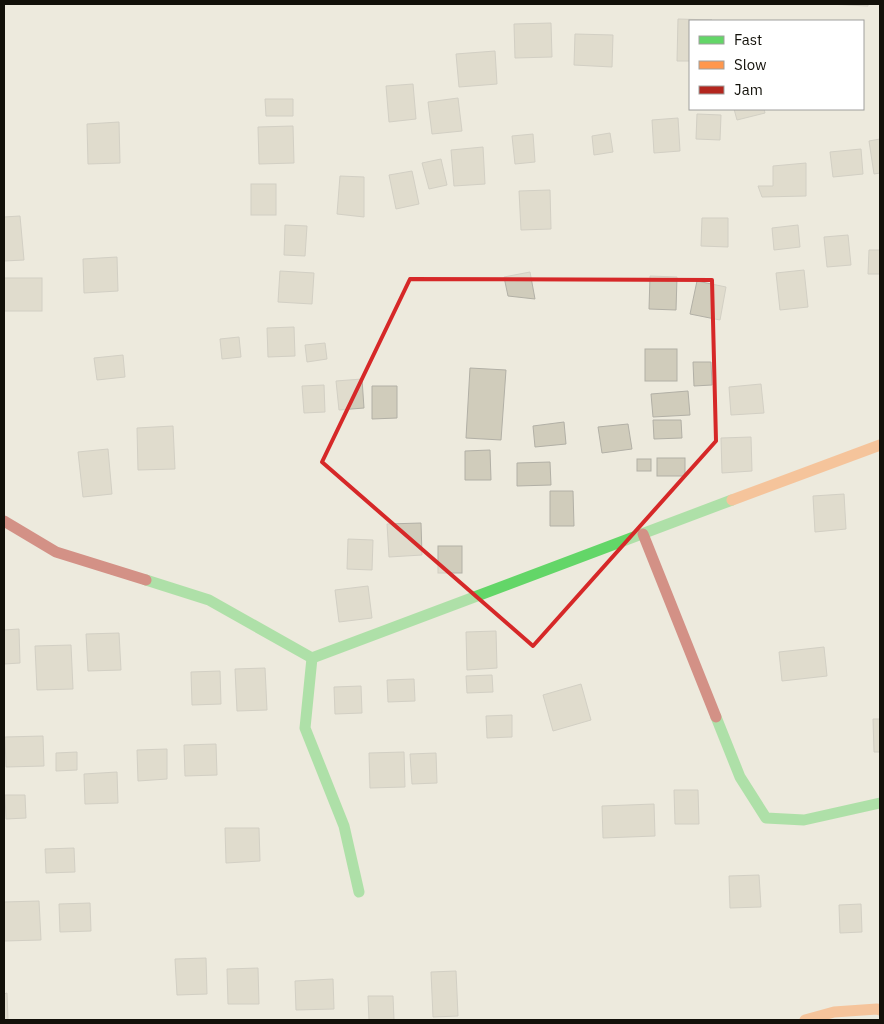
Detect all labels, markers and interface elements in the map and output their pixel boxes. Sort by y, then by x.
legend [689,20,864,110]
text: Fast [734,30,762,49]
text: Slow [734,55,767,74]
text: Jam [734,80,763,99]

